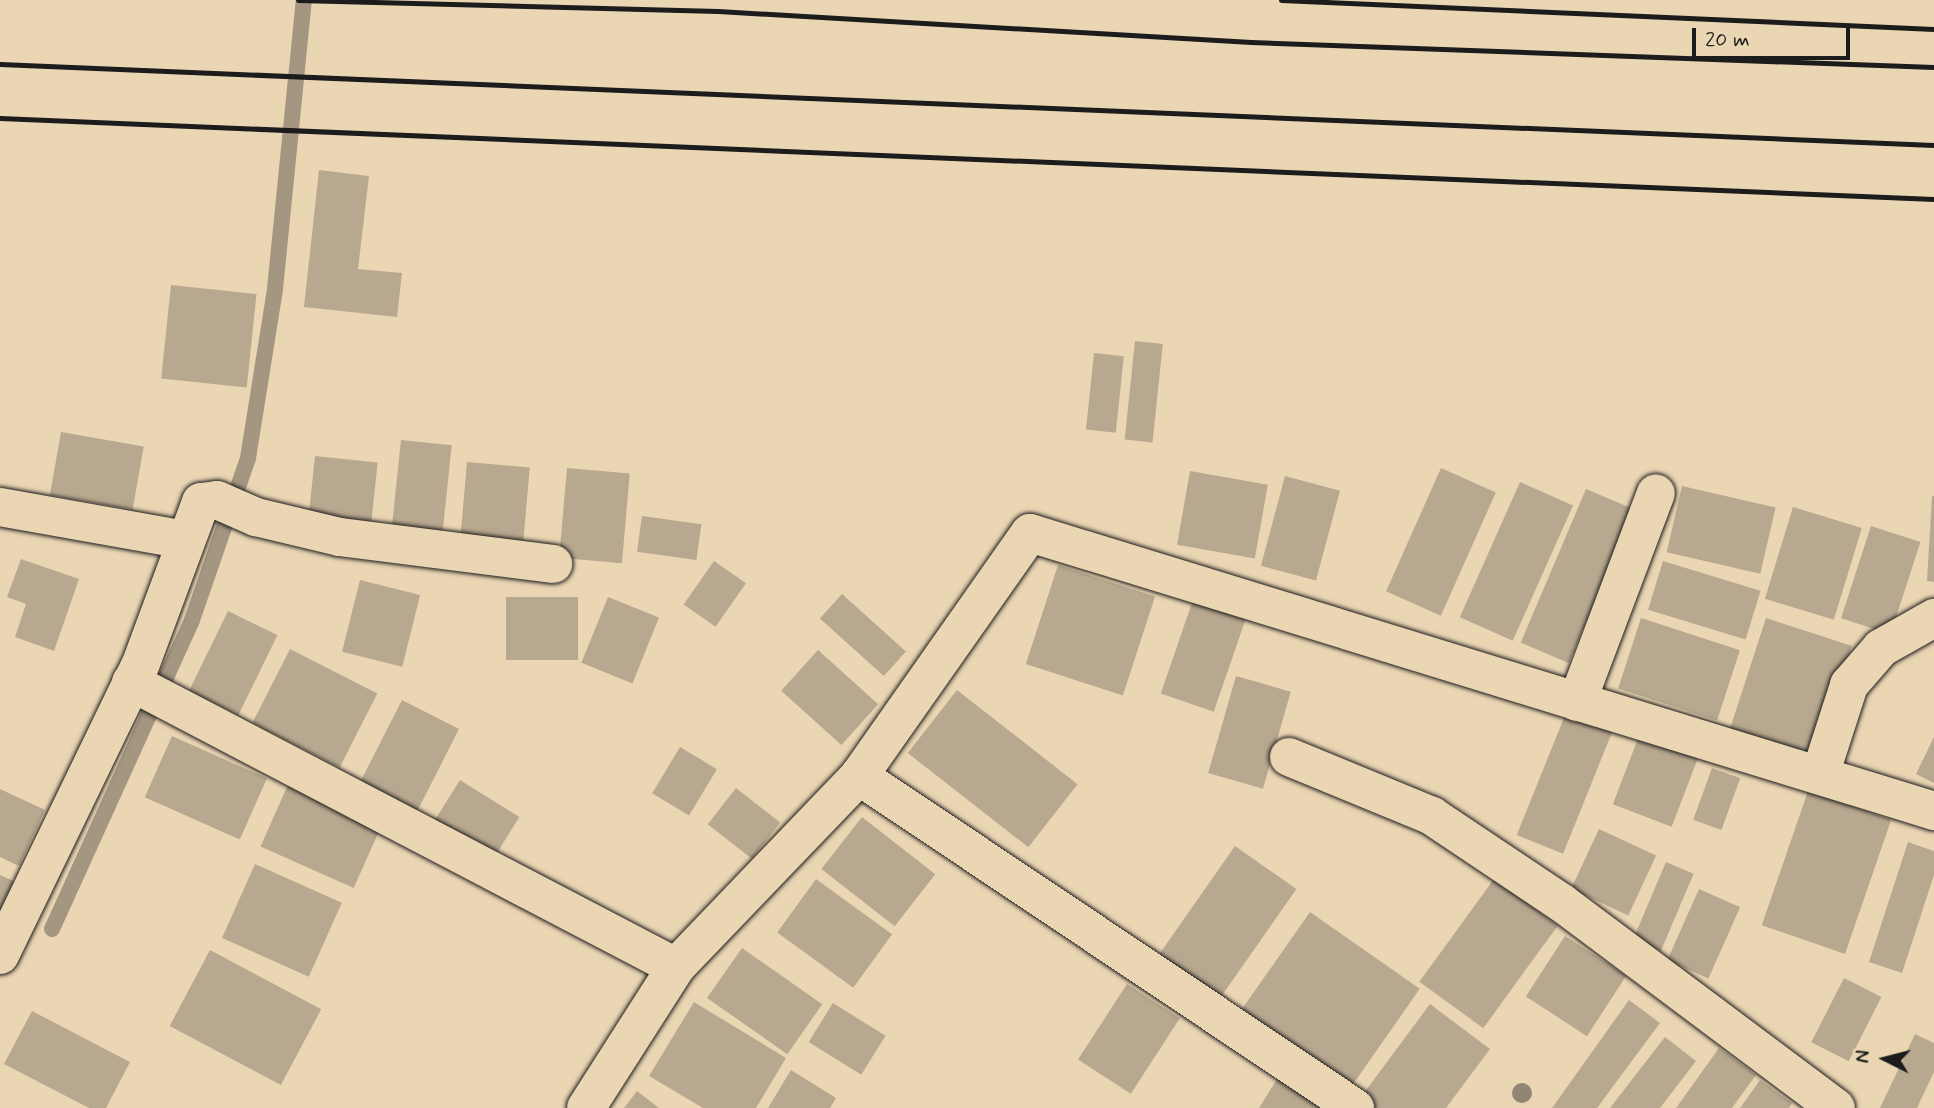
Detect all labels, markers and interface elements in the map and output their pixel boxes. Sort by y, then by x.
scale bar [1696,14,1854,58]
text: 20 m [1705,26,1750,54]
north arrow [1850,1024,1920,1094]
text: N [1851,1049,1877,1064]

